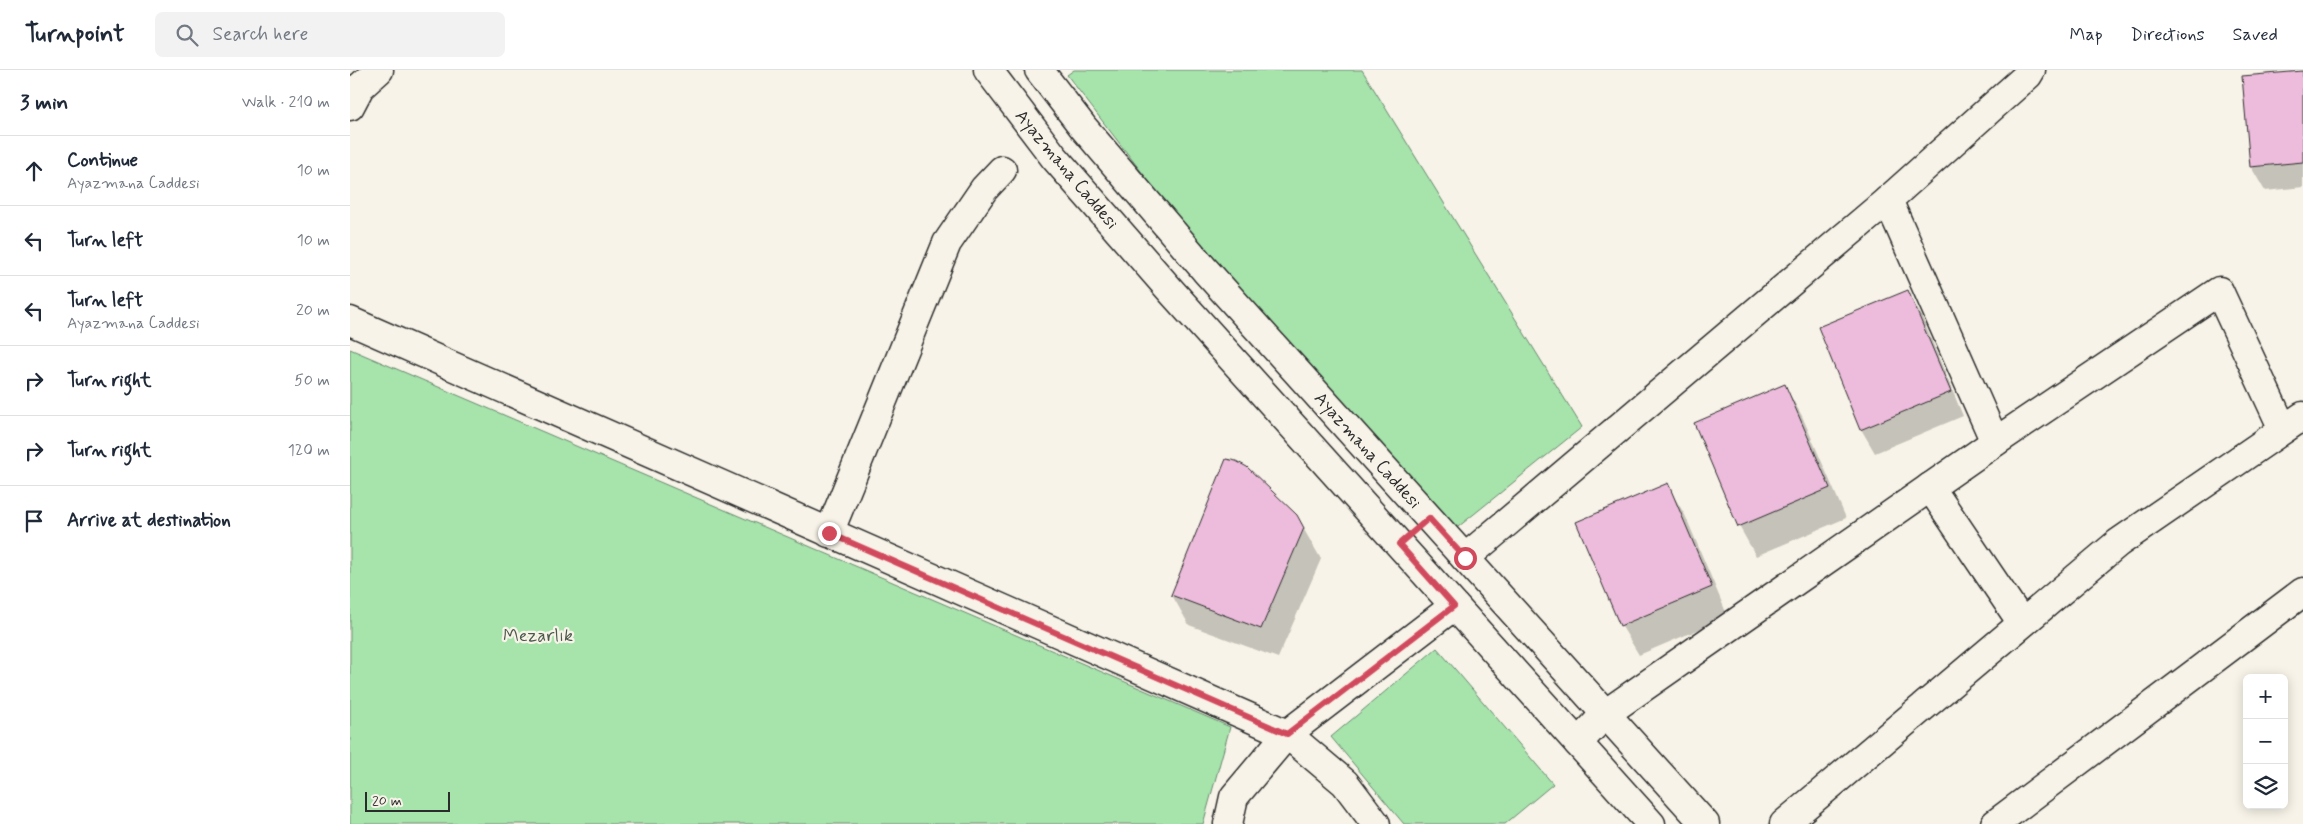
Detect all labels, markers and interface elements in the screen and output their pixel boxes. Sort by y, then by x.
search box [155,12,505,57]
text: Turnpoint [25,19,125,50]
icon: search [173,21,201,49]
text: Search here [213,22,308,47]
text: Map [2070,23,2103,47]
text: Directions [2131,23,2205,47]
text: Saved [2233,23,2278,47]
text: 3 min [20,89,68,117]
text: Walk · 210 m [242,92,330,113]
street label: Ayazmana Caddesi [1009,105,1123,235]
text: Continue [67,148,138,173]
icon: ahead [20,157,48,185]
text: 10 m [297,160,330,181]
text: Ayazmana Caddesi [67,173,200,194]
icon: left [20,227,48,255]
text: Turn left [67,228,143,253]
text: 10 m [297,230,330,251]
text: Turn left [67,288,143,313]
icon: left [20,297,48,325]
text: 20 m [296,300,330,321]
text: Ayazmana Caddesi [67,313,200,334]
icon: right [20,367,48,395]
text: Turn right [67,368,151,393]
text: 50 m [294,370,330,391]
street label: Ayazmana Caddesi [1308,387,1426,514]
icon: right [20,437,48,465]
text: Turn right [67,438,151,463]
text: 120 m [288,440,330,461]
icon: arrive [20,507,48,535]
text: Arrive at destination [67,508,231,533]
route end [818,522,841,545]
route start [1454,547,1477,570]
park label: Mezarlık [503,624,573,648]
map controls [2243,674,2288,809]
button: + [2243,674,2288,719]
button: − [2243,719,2288,764]
button: layers [2243,764,2288,809]
scale bar [365,789,450,812]
text: 20 m [372,792,402,810]

